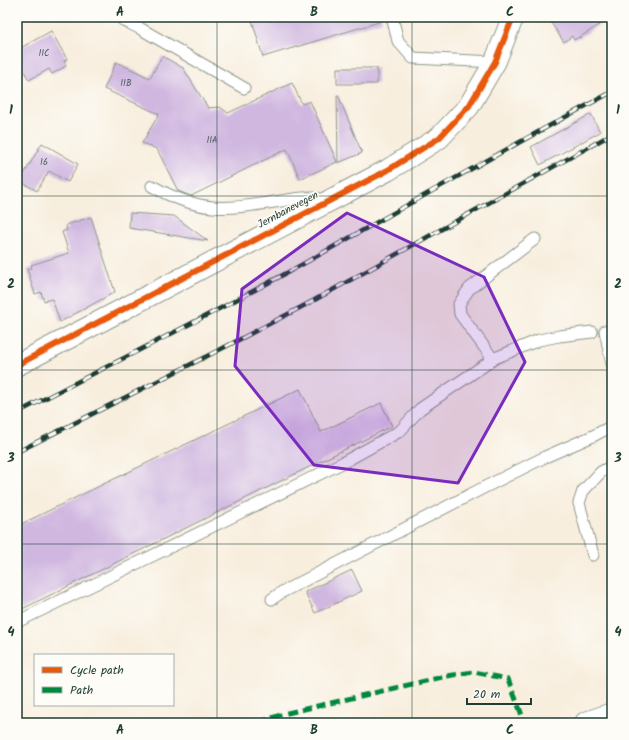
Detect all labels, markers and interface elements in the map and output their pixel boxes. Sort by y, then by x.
text: A [116,2,124,23]
text: B [310,2,318,23]
text: C [506,2,514,23]
house number: 11C [38,46,50,61]
house number: 11B [120,76,132,91]
text: 1 [9,100,13,121]
text: 1 [616,100,620,121]
house number: 11A [206,133,218,148]
house number: 16 [40,155,48,170]
street label: Jernbanevegen [254,186,322,234]
text: 2 [7,274,15,295]
text: 2 [614,274,622,295]
text: 3 [6,448,15,469]
text: 3 [613,448,622,469]
text: 4 [7,622,15,643]
text: 4 [614,622,622,643]
legend [34,654,174,706]
text: Cycle path [70,661,124,680]
scale bar [467,680,531,706]
text: Path [70,681,93,700]
text: 20 m [473,685,501,704]
text: A [116,720,124,740]
text: B [310,720,318,740]
text: C [506,720,514,740]

